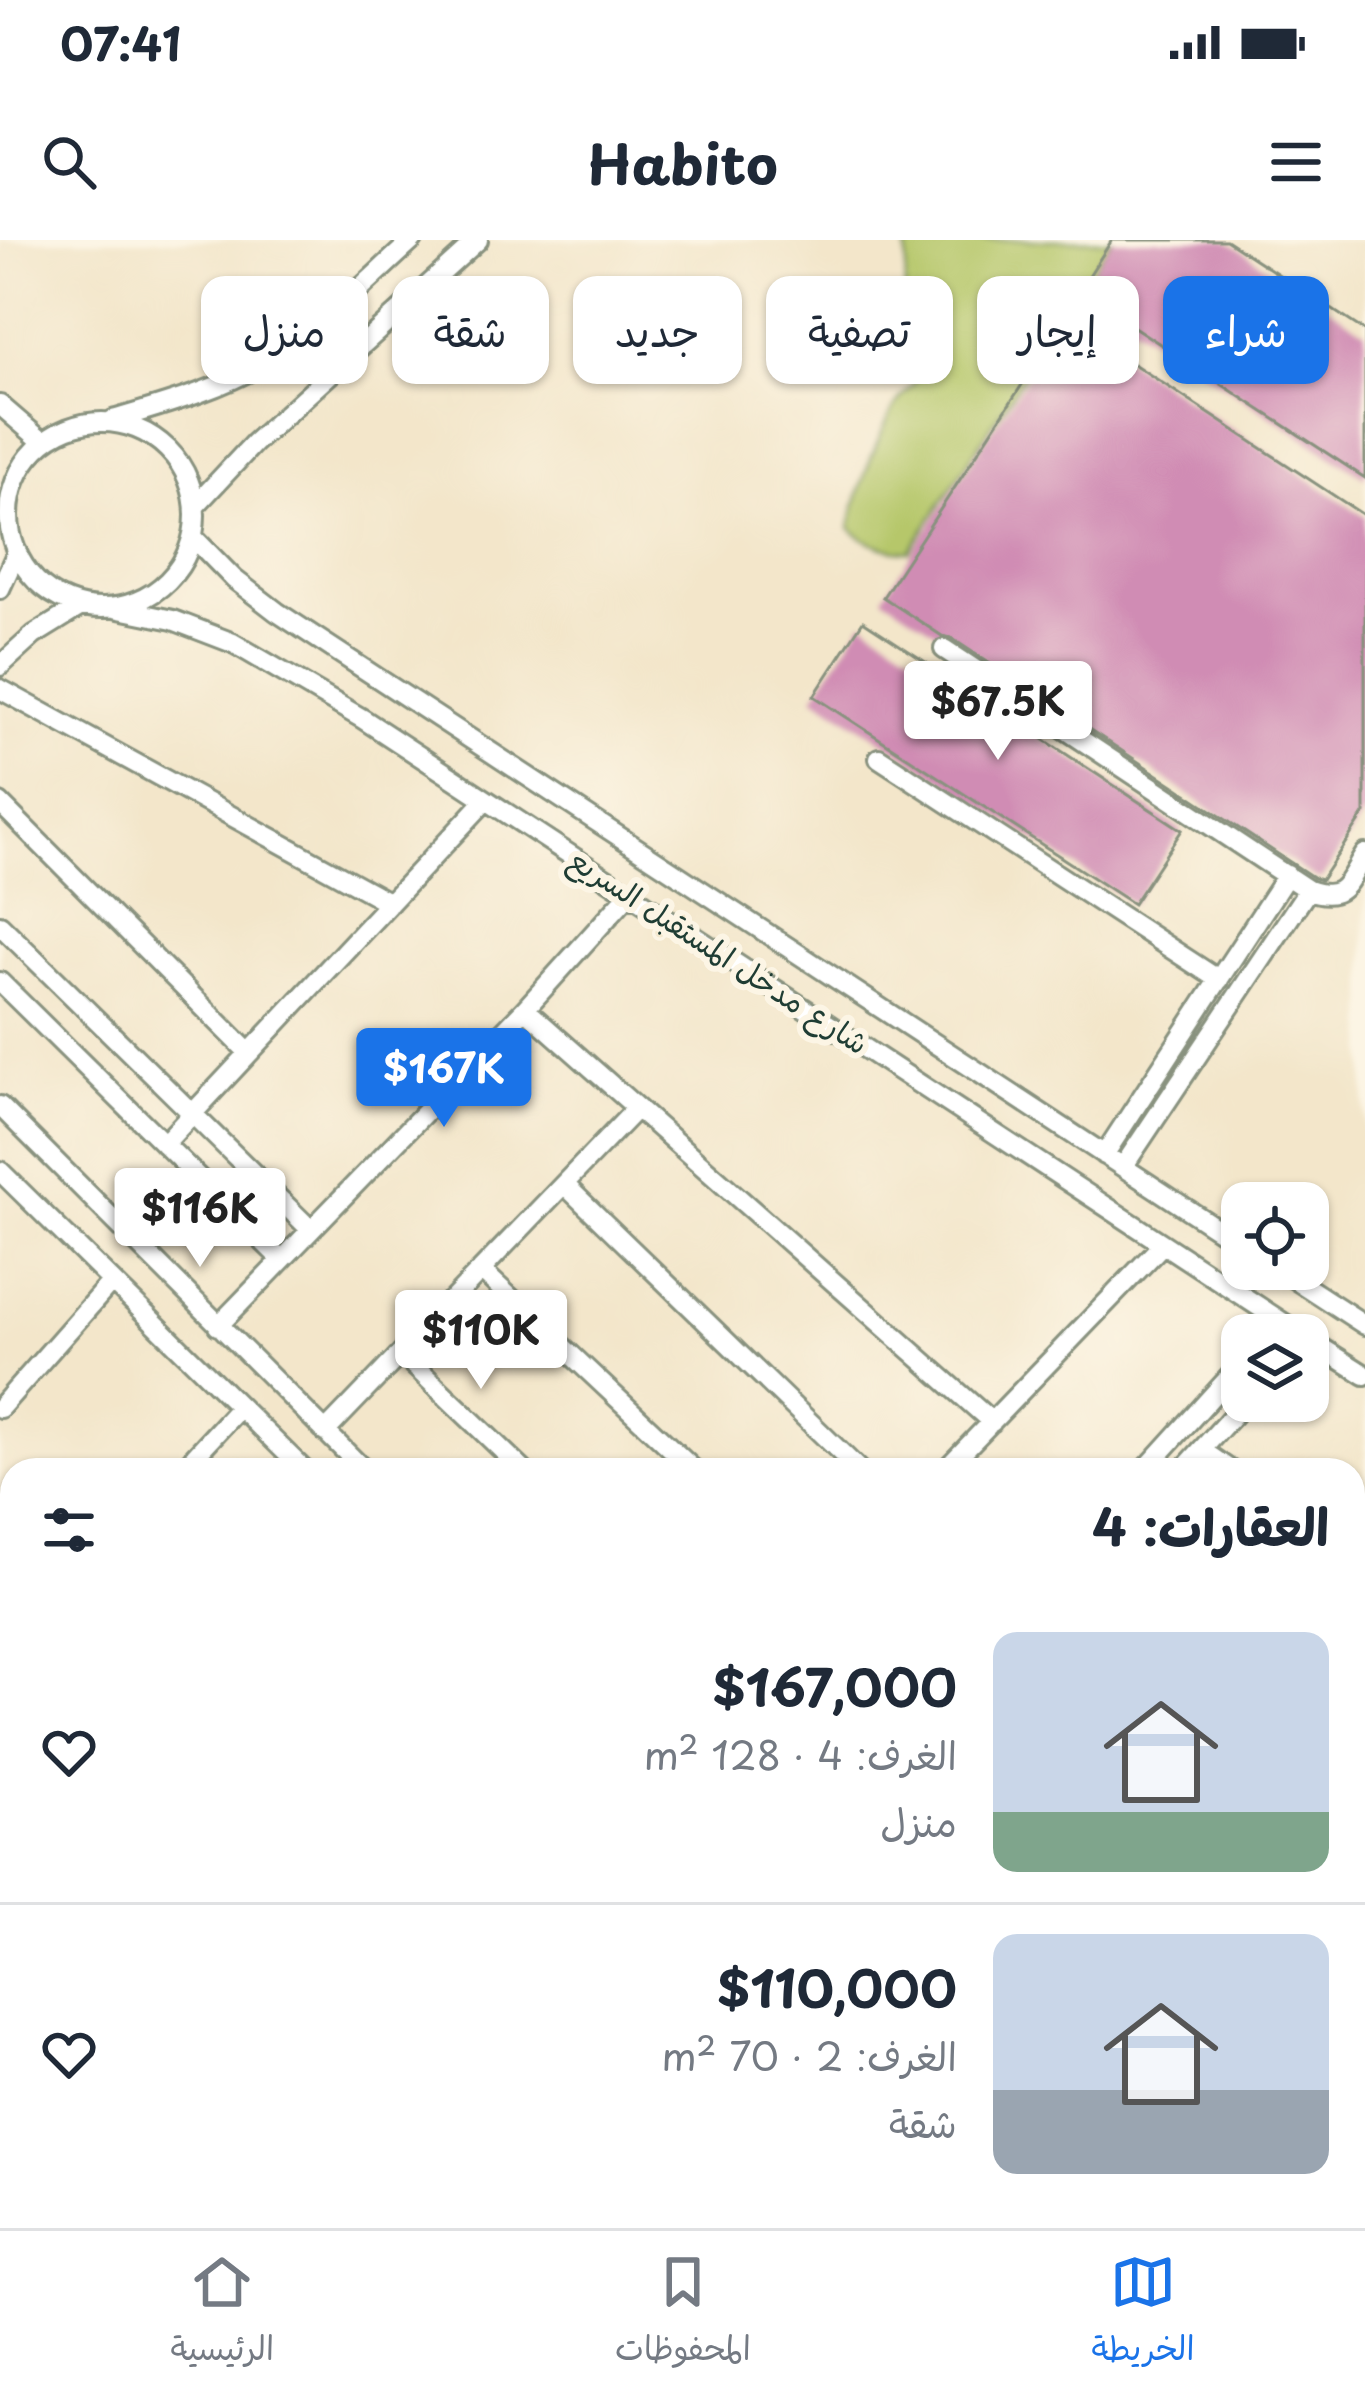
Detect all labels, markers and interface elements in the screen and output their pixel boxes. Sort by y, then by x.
text: 07:41 [60,8,181,76]
text: Habito [587,122,778,203]
icon: search [36,129,102,195]
icon: menu [1263,129,1329,195]
chip: منزل [201,276,368,384]
chip: شقة [392,276,549,384]
chip: جديد [573,276,742,384]
chip: تصفية [766,276,953,384]
chip: إيجار [977,276,1139,384]
chip: شراء [1163,276,1329,384]
pin: $67.5K [900,661,1096,763]
text: $67.5K [931,670,1065,729]
street label: شارع مدخل المستقبل السريع [559,836,878,1066]
pin: $167K [360,1028,528,1130]
text: $167K [383,1037,505,1096]
pin: $116K [116,1168,284,1270]
text: $116K [142,1177,258,1236]
map controls [1221,1182,1329,1422]
button: locate [1221,1182,1329,1290]
pin: $110K [397,1290,565,1392]
text: $110K [422,1299,540,1358]
button: layers [1221,1314,1329,1422]
text: العقارات: 4 [1092,1486,1329,1563]
icon: filters [36,1497,102,1563]
text: $167,000 [713,1647,957,1724]
icon: home [1089,1680,1233,1824]
icon: heart [36,1719,102,1785]
text: الغرف: 4 · 128 m² [643,1724,957,1783]
text: منزل [880,1791,957,1850]
text: $110,000 [717,1948,957,2025]
icon: home [1089,1982,1233,2126]
icon: heart [36,2021,102,2087]
text: الغرف: 2 · 70 m² [661,2025,957,2084]
text: شقة [889,2092,957,2151]
tab: الرئيسية [170,2249,274,2378]
tab: المحفوظات [615,2249,751,2378]
tab: الخريطة [1092,2249,1195,2378]

